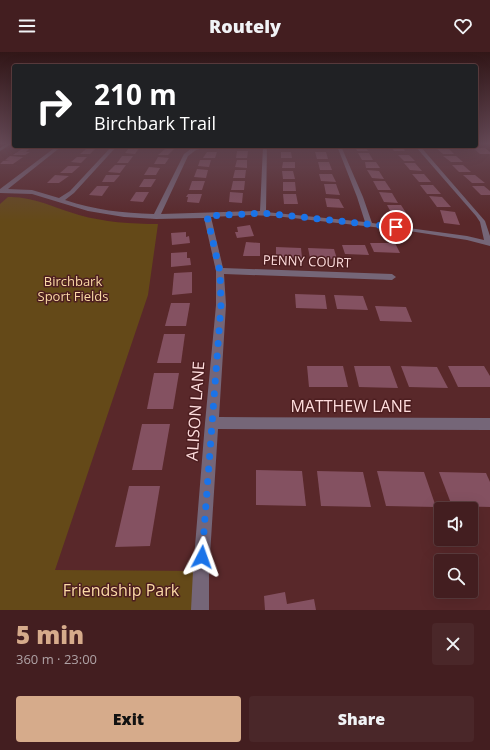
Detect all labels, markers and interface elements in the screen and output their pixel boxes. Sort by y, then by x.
text: Routely [209,14,281,38]
icon: menu [16,15,38,37]
icon: heart [452,15,474,37]
text: 210 m [94,75,177,113]
icon: right [28,80,80,132]
text: Birchbark Trail [94,111,216,135]
pin [379,210,413,244]
icon: arrive [385,216,407,238]
street label: PENNY COURT [263,250,352,272]
park label: Birchbark Sport Fields [38,272,108,305]
street label: ALISON LANE [181,360,209,462]
street label: MATTHEW LANE [290,395,412,417]
map controls [434,502,478,598]
button: sound [434,502,478,546]
position arrow [181,536,223,578]
button: search [434,554,478,598]
park label: Friendship Park [63,579,180,601]
text: 5 min [16,618,84,651]
button: close [432,623,474,665]
text: 360 m · 23:00 [16,650,97,668]
button: Exit [16,696,241,742]
button: Share [249,696,474,742]

